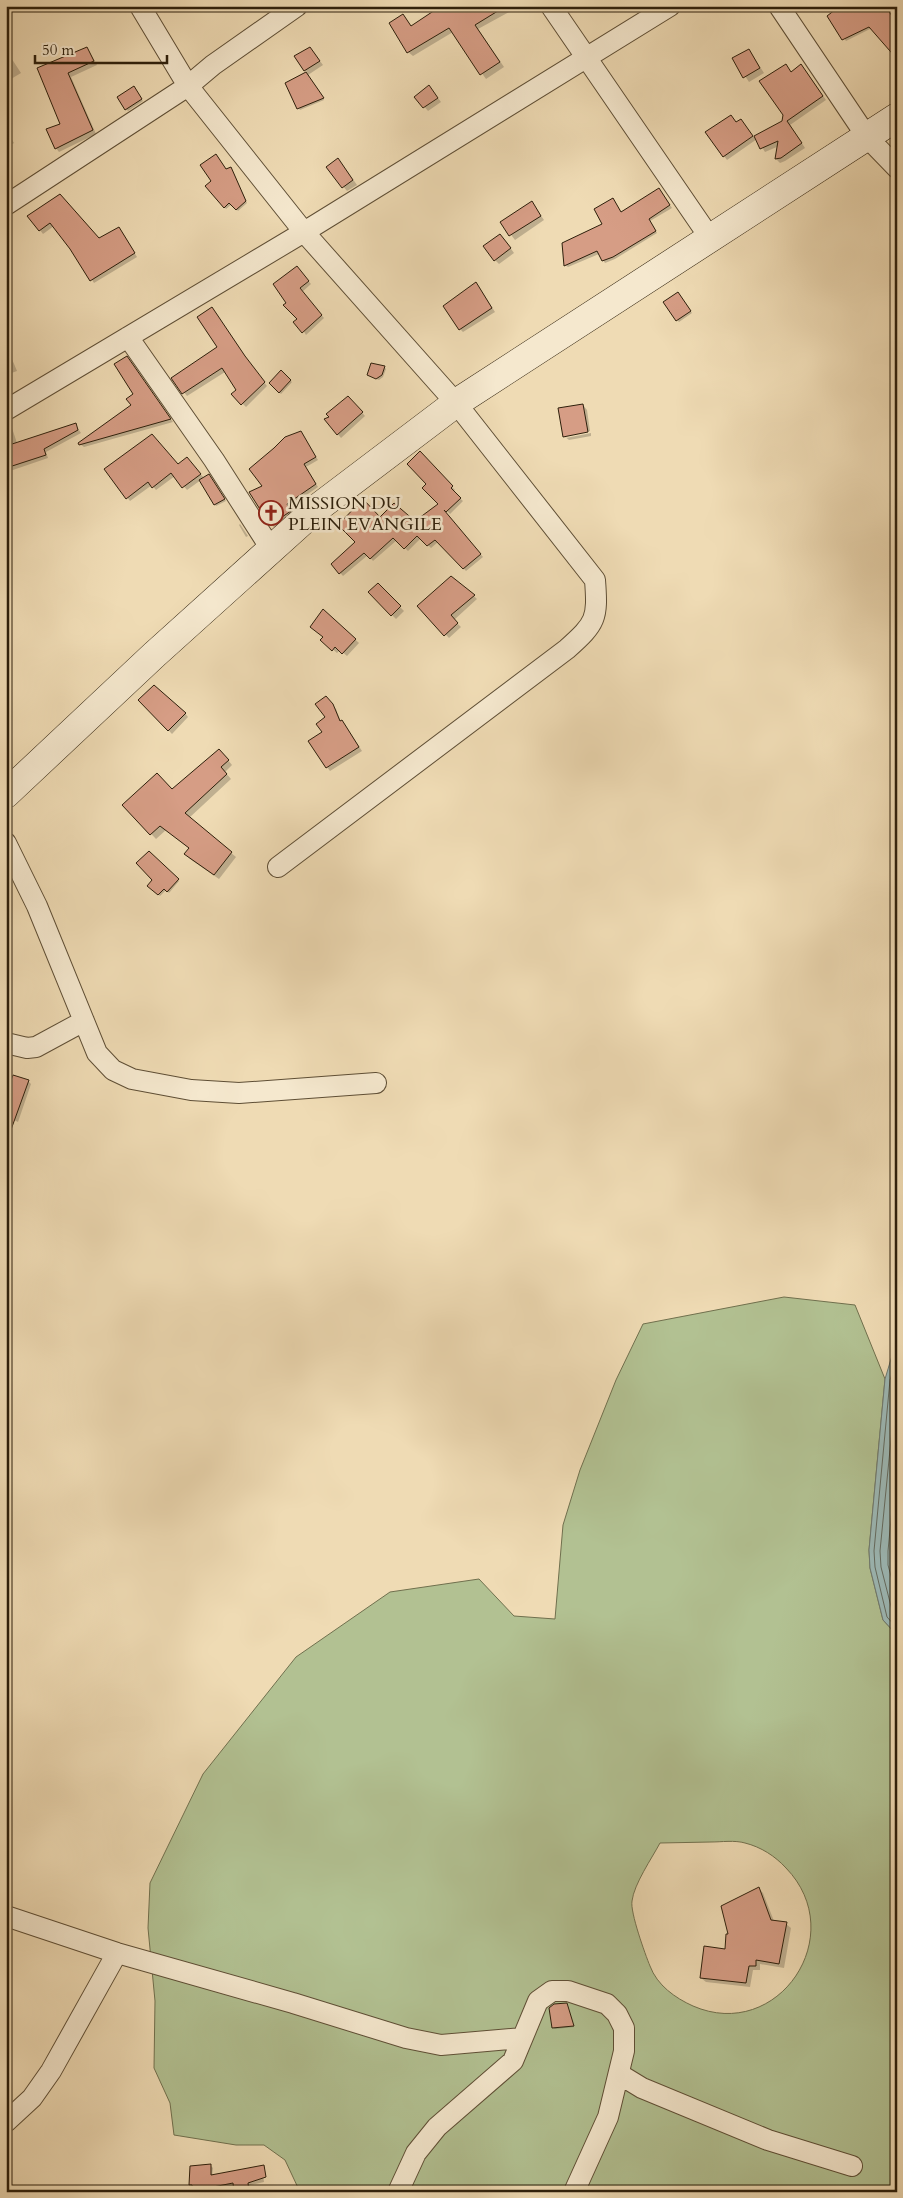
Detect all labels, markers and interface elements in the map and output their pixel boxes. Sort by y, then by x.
scale bar [35,32,168,64]
text: 50 m [42,40,74,60]
place label: MISSION DU PLEIN EVANGILE [288,491,442,537]
church icon: MISSION DU PLEIN EVANGILE [258,500,284,526]

